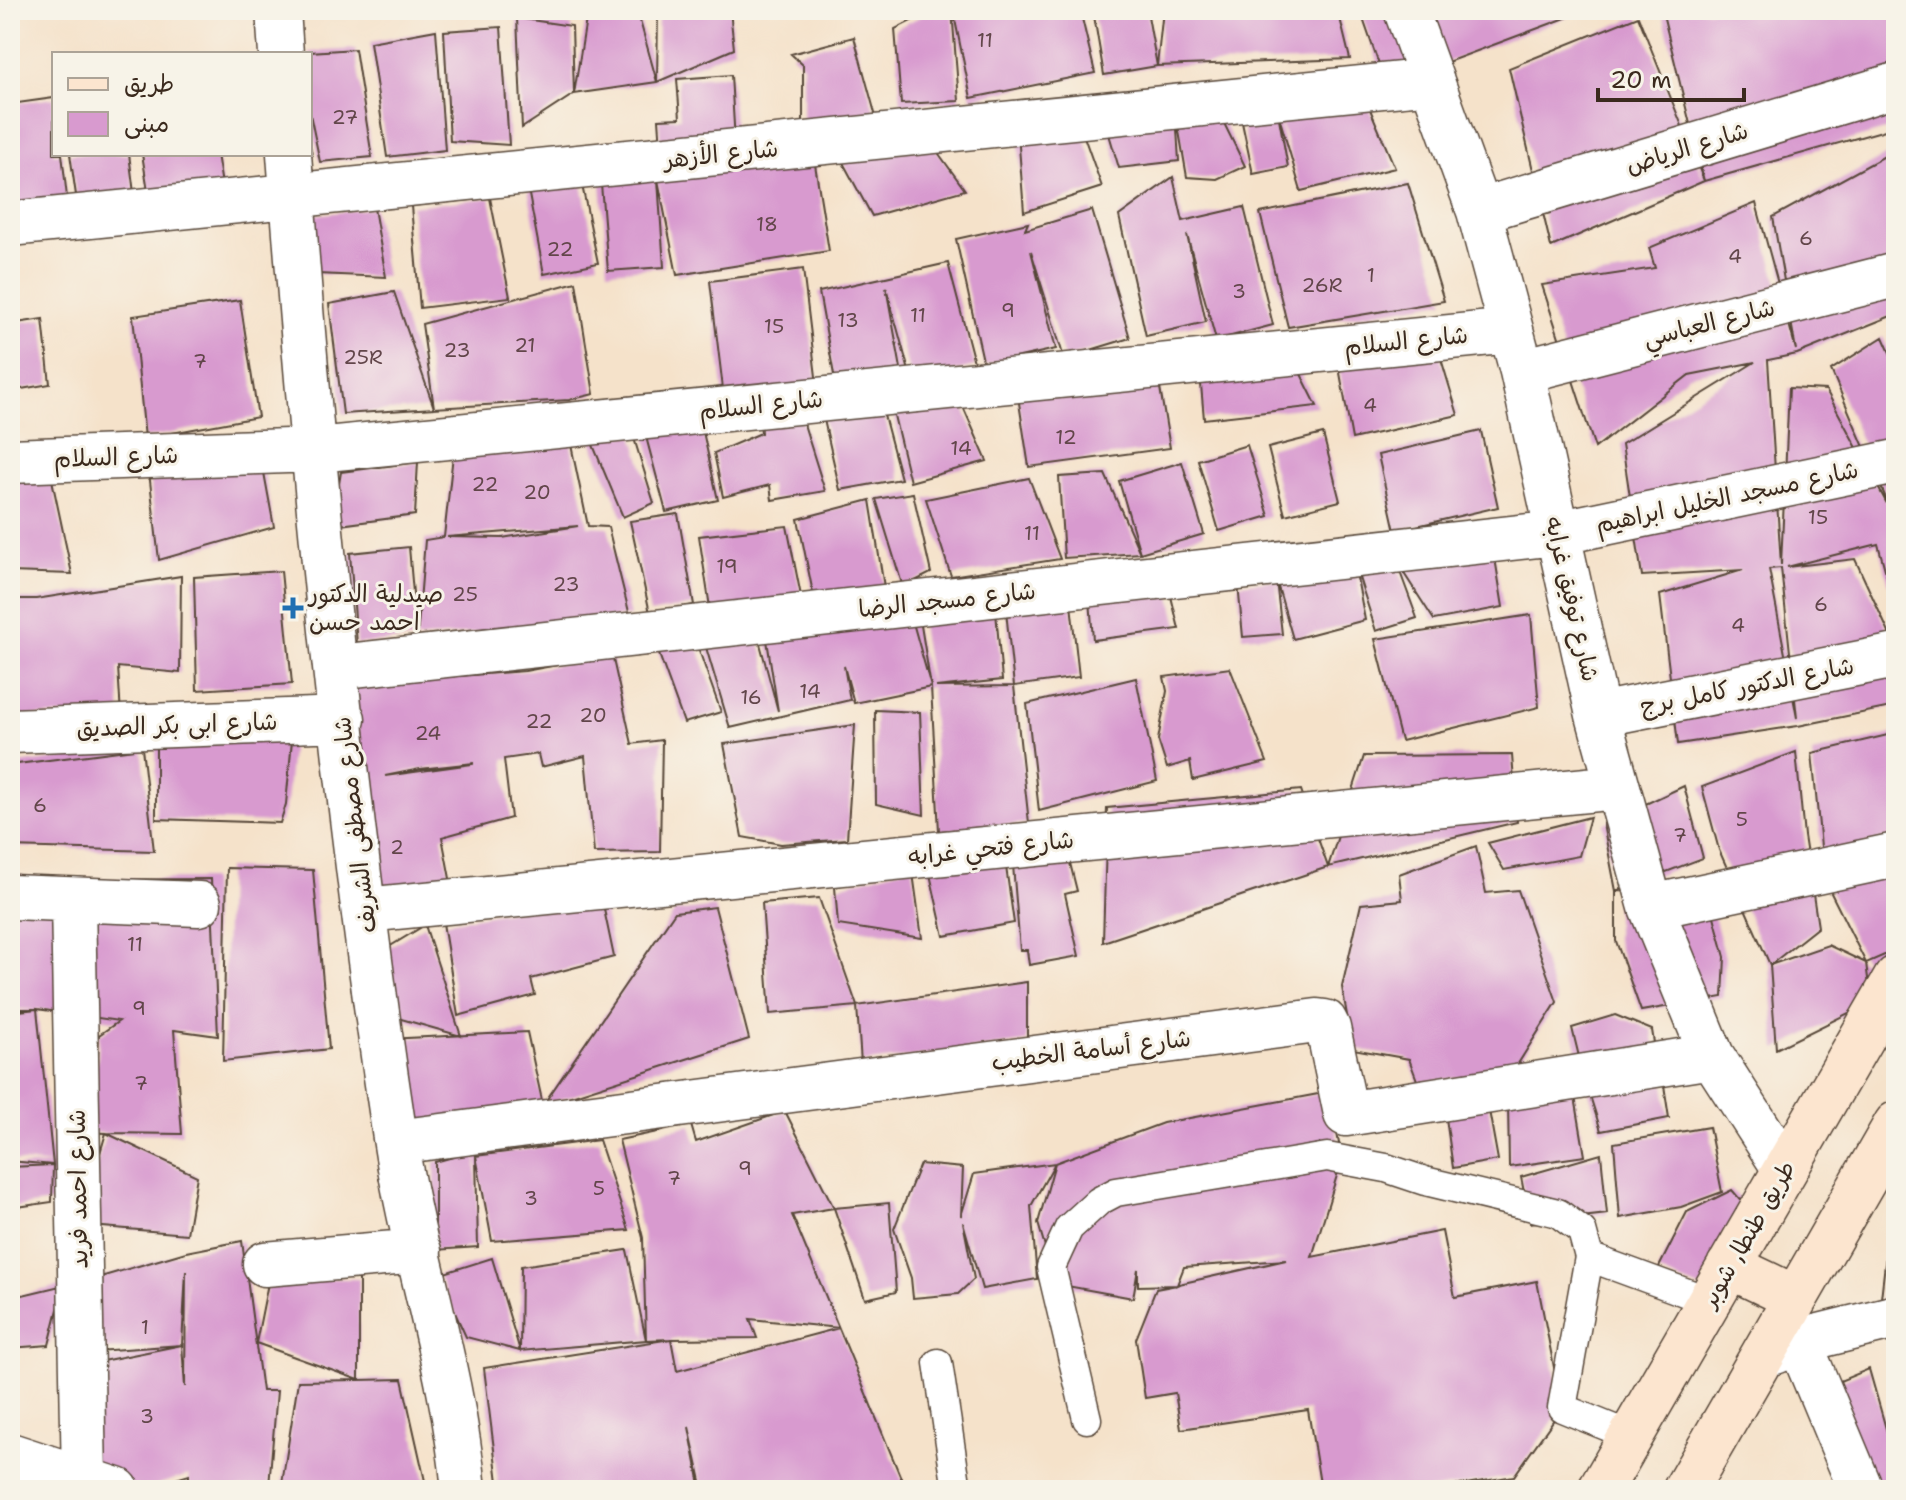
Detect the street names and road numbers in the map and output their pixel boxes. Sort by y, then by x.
street label: شارع الرياض [1622,114,1752,183]
street label: شارع الأزهر [660,131,780,177]
street label: شارع العباسي [1640,291,1779,360]
street label: شارع السلام [1342,319,1470,365]
street label: شارع السلام [697,383,825,429]
street label: شارع السلام [53,439,179,477]
street label: شارع مسجد الخليل ابراهيم [1593,454,1862,542]
street label: شارع توفيق غرابه [1536,513,1607,685]
street label: شارع مسجد الرضا [857,575,1037,626]
street label: شارع الدكتور كامل برج [1637,650,1857,723]
street label: شارع ابى بكر الصديق [76,705,278,746]
street label: شارع مصطفى الشريف [326,715,385,935]
street label: شارع فتحي غرابه [907,823,1076,878]
street label: شارع أسامة الخطيب [989,1022,1193,1079]
street label: شارع احمد فريد [61,1109,96,1269]
street label: طريق طنطا, شوبر [1692,1155,1803,1315]

